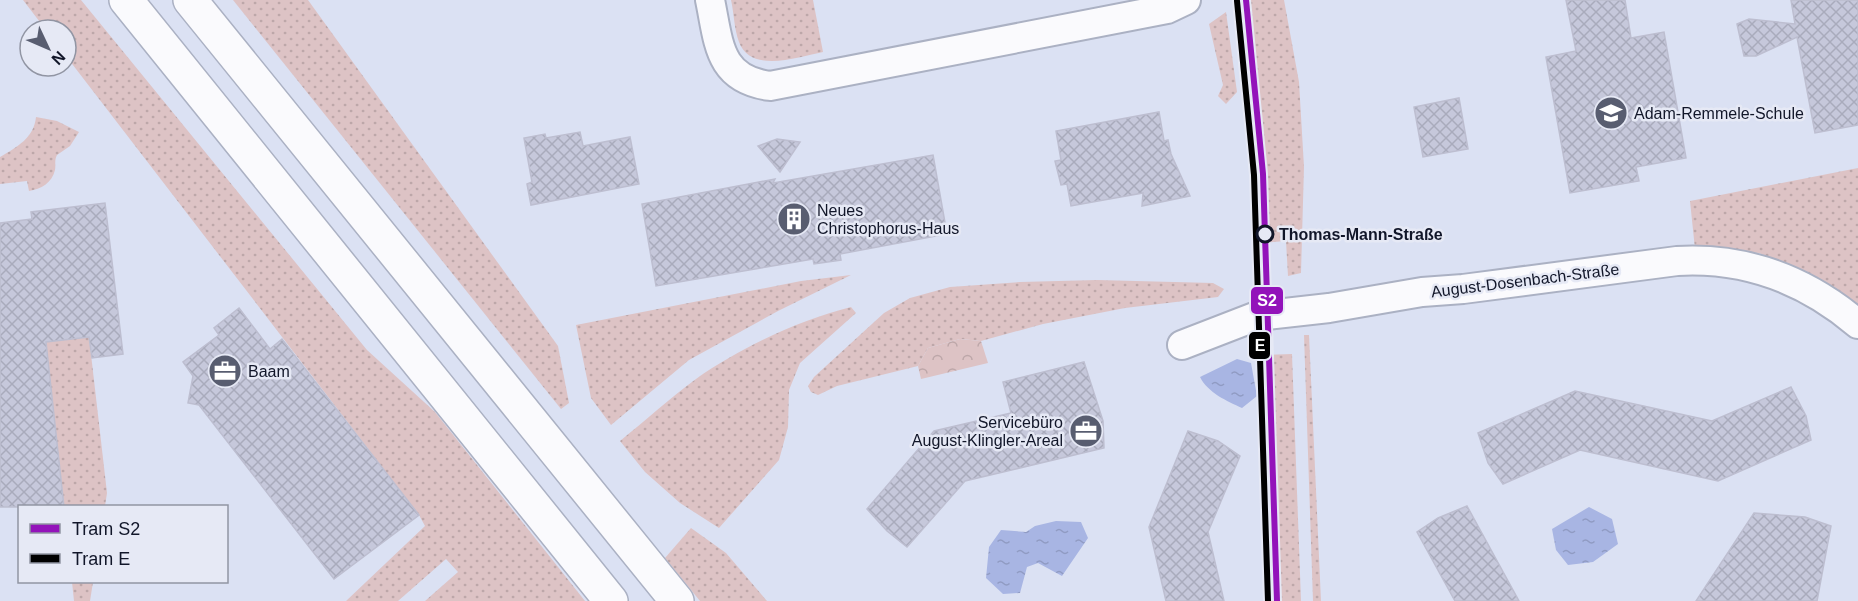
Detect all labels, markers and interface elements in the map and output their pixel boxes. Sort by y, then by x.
north arrow [18,18,78,78]
text: N [48,48,69,68]
school or university icon: Adam-Remmele-Schule [1593,95,1629,131]
place label: Adam-Remmele-Schule [1634,105,1804,122]
building icon: Neues Christophorus-Haus [776,201,812,237]
place label: Neues Christophorus-Haus [817,202,959,237]
marker: Thomas-Mann-Straße [1256,225,1274,243]
place label: Thomas-Mann-Straße [1279,226,1443,243]
street label: August-Dosenbach-Straße [1430,261,1620,300]
line badge: S2 [1250,286,1284,315]
text: S2 [1257,292,1277,309]
line badge: E [1248,331,1271,360]
text: E [1255,337,1266,354]
office icon: Baam [207,353,243,389]
place label: Baam [248,363,290,380]
office icon: Servicebüro August-Klingler-Areal [1068,413,1104,449]
place label: Servicebüro August-Klingler-Areal [912,414,1063,449]
legend [18,505,228,583]
text: Tram S2 [72,519,140,539]
text: Tram E [72,549,130,569]

